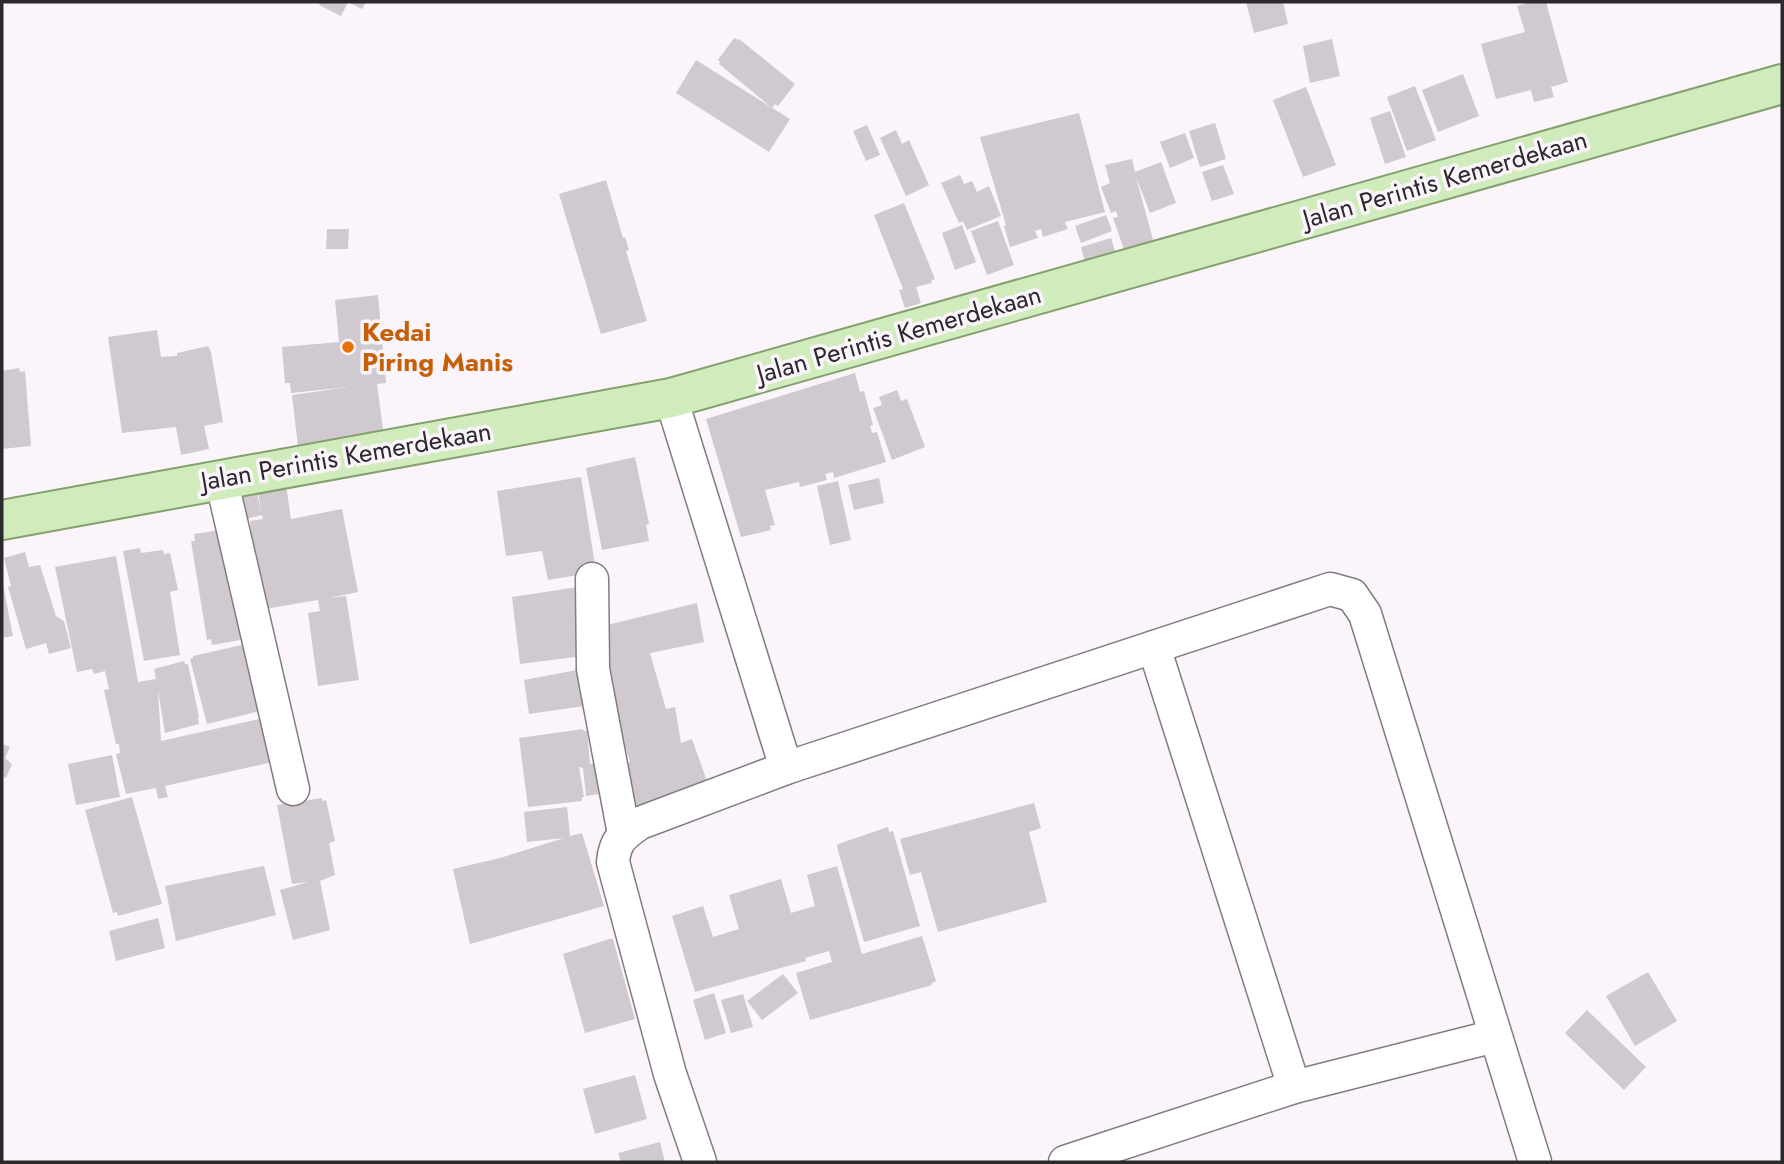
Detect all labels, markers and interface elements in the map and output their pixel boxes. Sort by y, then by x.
street label: Jalan Perintis Kemerdekaan [1295,120,1592,239]
street label: Jalan Perintis Kemerdekaan [749,275,1046,394]
place label: Kedai Piring Manis [362,313,513,381]
marker: Kedai Piring Manis [340,339,356,355]
street label: Jalan Perintis Kemerdekaan [195,412,494,501]

